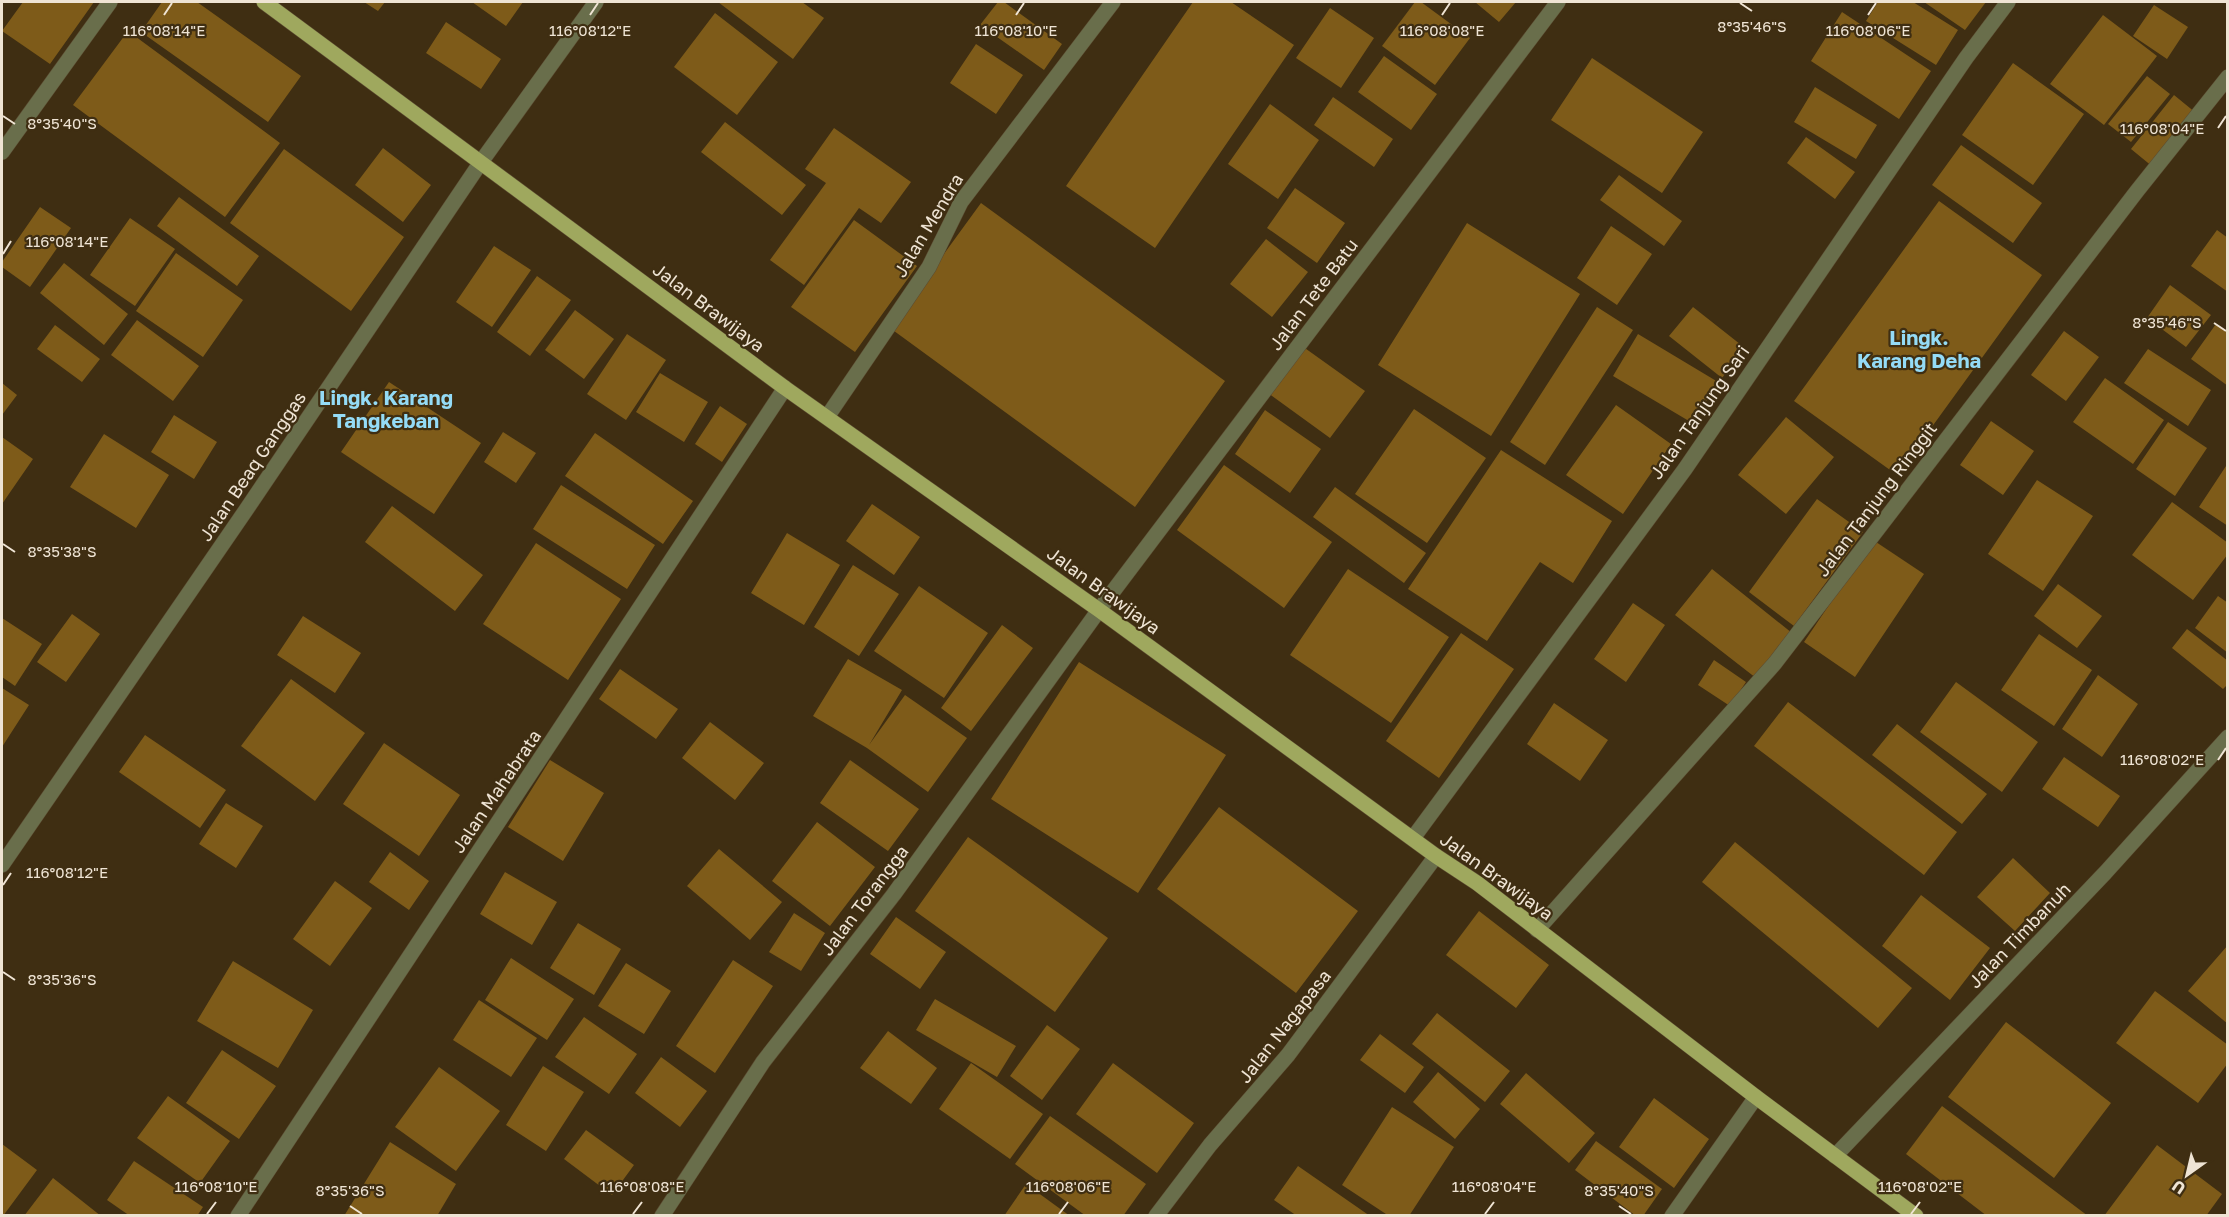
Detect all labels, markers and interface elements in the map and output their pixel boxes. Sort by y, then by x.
text: 8°35'46"S [1717,17,1787,35]
text: 116°08'14"E [123,21,205,39]
text: 116°08'12"E [549,21,631,39]
text: 116°08'10"E [975,21,1057,39]
text: 116°08'08"E [1400,21,1484,39]
text: 116°08'06"E [1826,21,1910,39]
text: 8°35'40"S [27,114,97,132]
text: 116°08'04"E [2120,119,2204,137]
street label: Jalan Mendra [889,169,967,281]
text: 116°08'14"E [26,232,108,250]
street label: Jalan Tete Batu [1264,234,1362,354]
street label: Jalan Brawijaya [649,258,769,356]
text: 8°35'46"S [2132,313,2202,331]
district label: Lingk. Karang Deha [1857,325,1981,372]
street label: Jalan Tanjung Sari [1645,341,1753,483]
district label: Lingk. Karang Tangkeban [319,385,453,432]
street label: Jalan Beaq Ganggas [194,387,310,545]
street label: Jalan Tanjung Ringgit [1811,418,1941,580]
text: 8°35'38"S [27,542,97,560]
street label: Jalan Brawijaya [1043,542,1165,638]
street label: Jalan Mahabrata [447,725,545,857]
text: 116°08'02"E [2120,750,2204,768]
street label: Jalan Brawijaya [1436,828,1558,924]
street label: Jalan Torangga [815,841,913,959]
text: 116°08'12"E [26,863,108,881]
street label: Jalan Timbanuh [1963,878,2075,992]
street label: Jalan Nagapasa [1233,965,1335,1087]
text: 8°35'36"S [27,970,97,988]
north arrow [2157,1145,2217,1205]
text: U [2168,1176,2189,1199]
text: 116°08'10"E [175,1177,257,1195]
text: 116°08'08"E [600,1177,684,1195]
text: 116°08'06"E [1026,1177,1110,1195]
text: 116°08'04"E [1452,1177,1536,1195]
text: 116°08'02"E [1878,1177,1962,1195]
text: 8°35'36"S [315,1181,385,1199]
text: 8°35'40"S [1584,1181,1654,1199]

